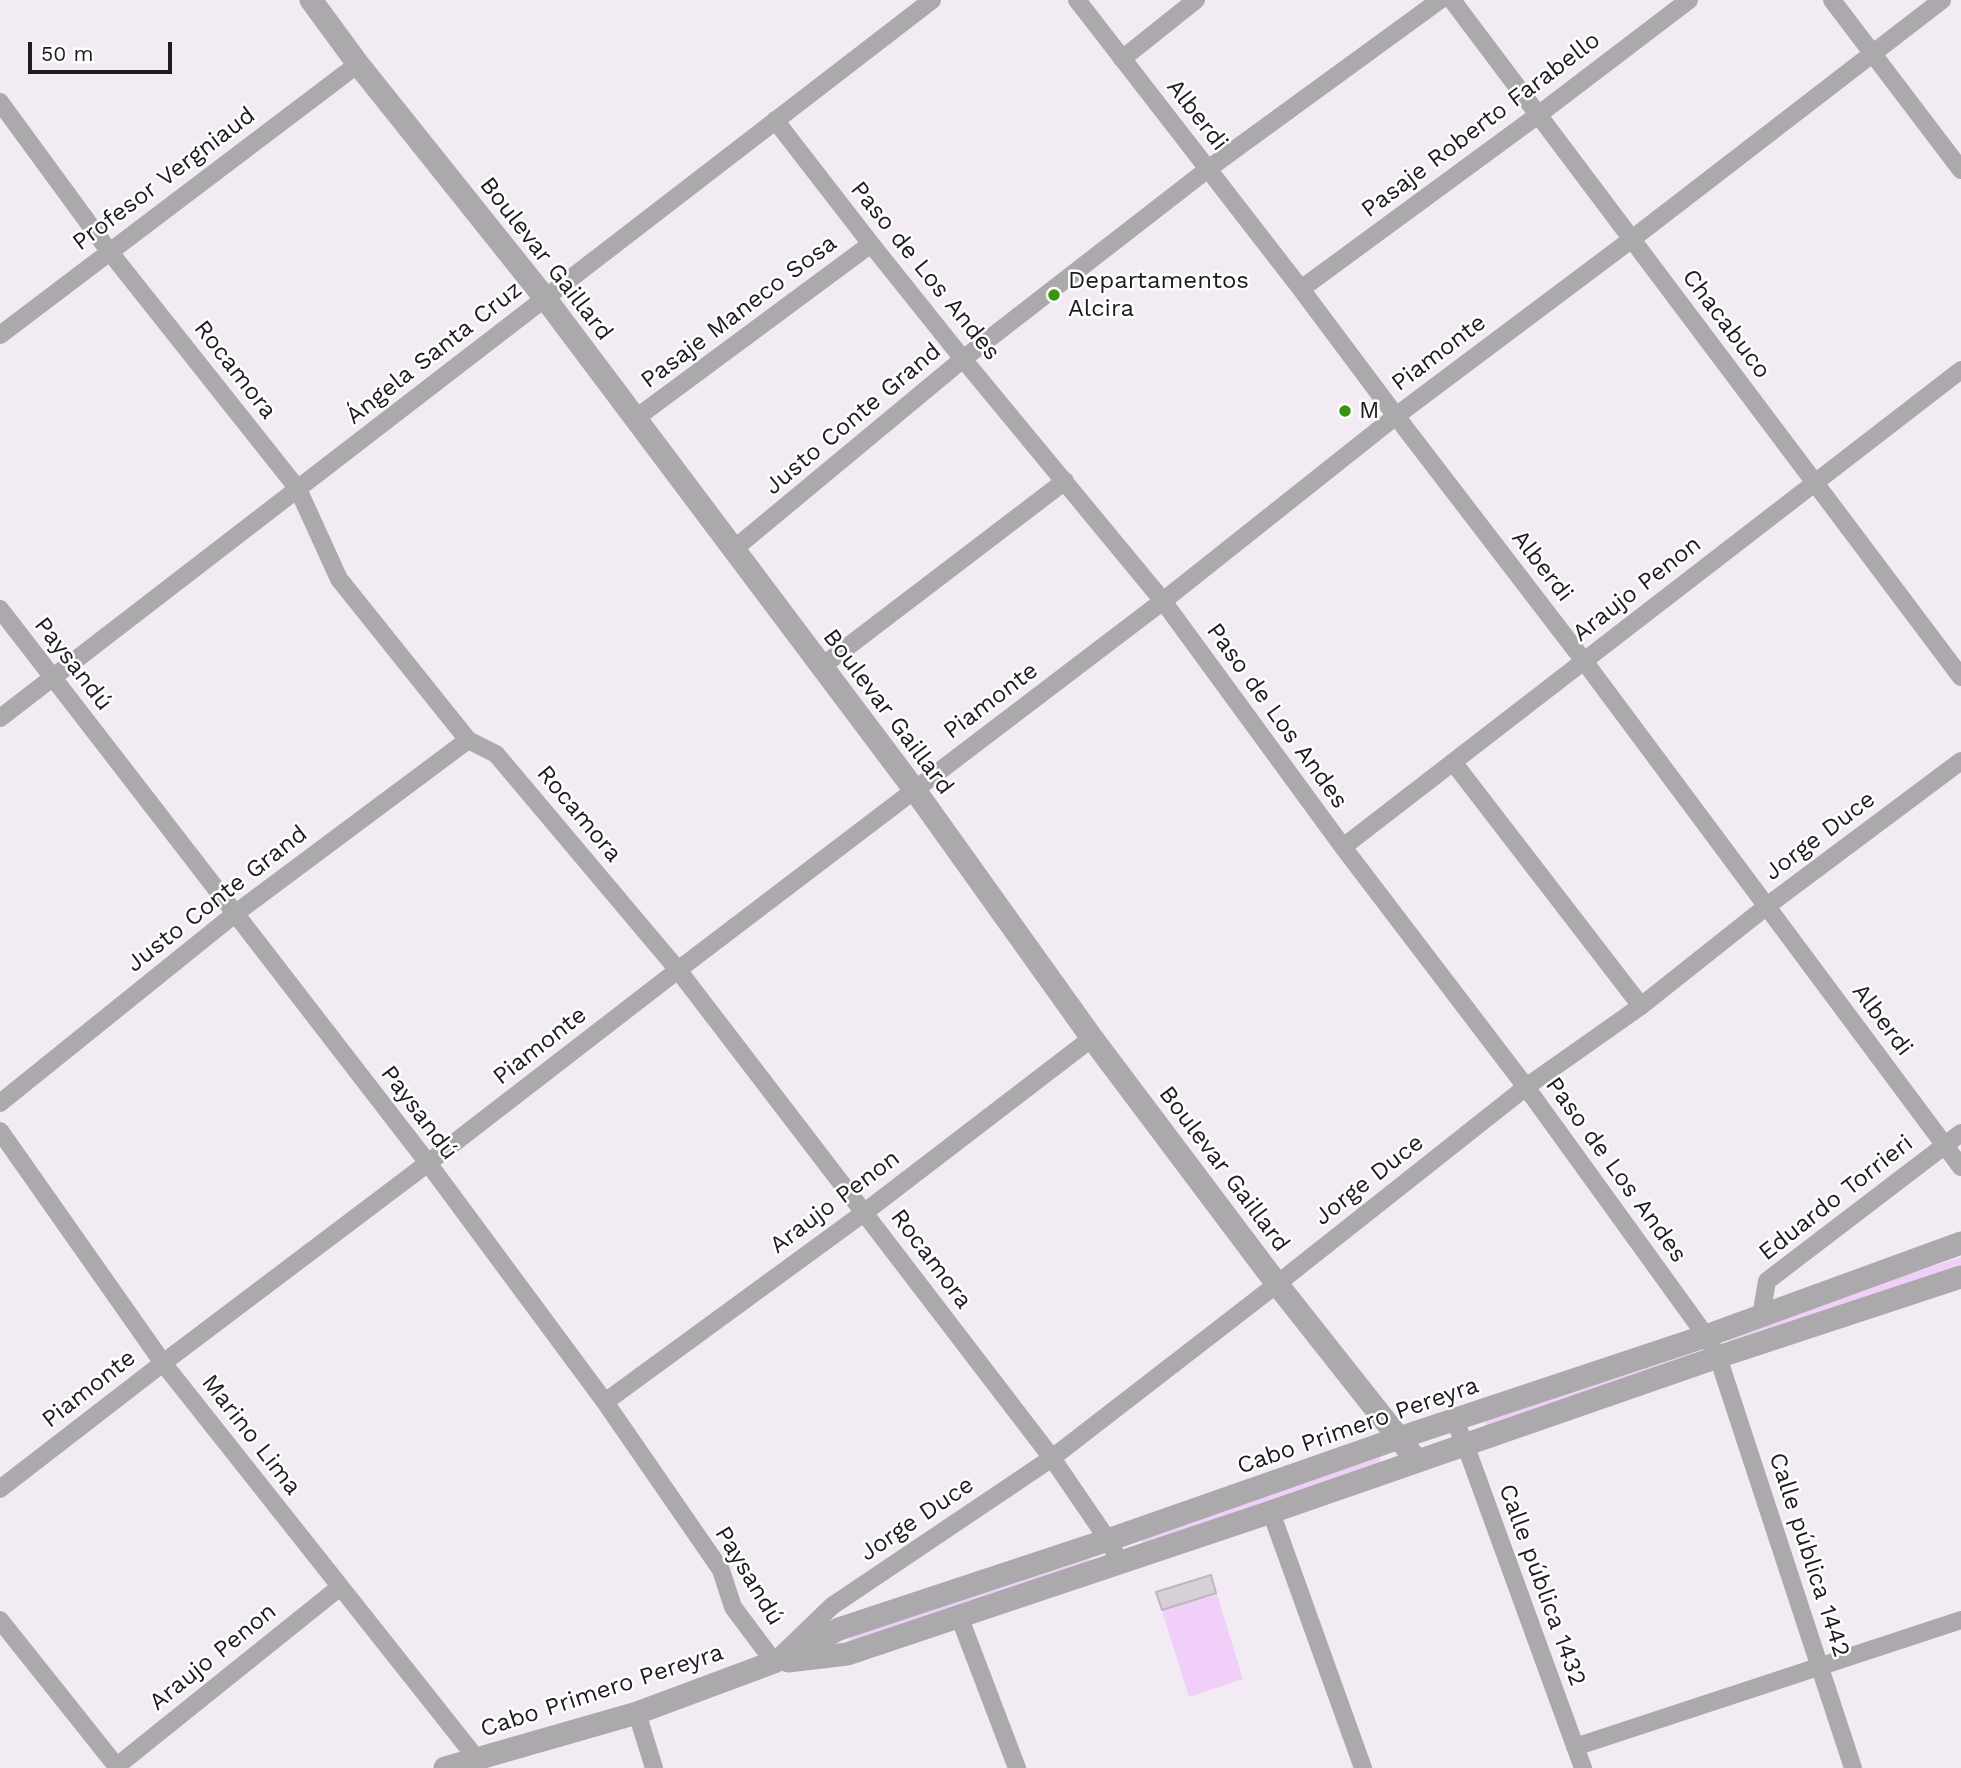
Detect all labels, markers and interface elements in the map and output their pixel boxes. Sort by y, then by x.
street label: Pasaje Roberto Farabello [1356,26,1606,224]
scale bar [32,28,175,72]
text: 50 m [41,41,93,66]
street label: Alberdi [1160,73,1234,157]
street label: Profesor Vergniaud [67,101,261,257]
street label: Boulevar Gaillard [473,172,619,346]
street label: Paso de Los Andes [844,176,1006,366]
street label: Pasaje Maneco Sosa [635,229,843,395]
street label: Chacabuco [1675,264,1777,384]
place label: Departamentos Alcira [1068,267,1249,323]
street label: Ángela Santa Cruz [340,275,528,431]
marker: Departamentos Alcira [1046,287,1062,303]
street label: Piamonte [1386,308,1492,398]
street label: Rocamora [188,315,282,425]
street label: Justo Conte Grand [759,337,947,501]
place label: M [1359,397,1379,425]
marker: M [1337,403,1353,419]
street label: Alberdi [1505,524,1579,608]
street label: Araujo Penon [1567,530,1707,648]
street label: Paysandú [28,612,118,716]
street label: Paso de Los Andes [1200,618,1354,814]
street label: Boulevar Gaillard [816,624,960,800]
street label: Piamonte [938,656,1044,746]
street label: Rocamora [530,760,628,868]
street label: Jorge Duce [1759,785,1881,887]
street label: Justo Conte Grand [121,819,313,979]
street label: Alberdi [1846,978,1918,1062]
street label: Piamonte [488,1001,592,1091]
street label: Paysandú [374,1060,464,1166]
street label: Paso de Los Andes [1539,1072,1693,1268]
street label: Boulevar Gaillard [1152,1081,1296,1257]
street label: Jorge Duce [1308,1128,1430,1232]
street label: Eduardo Torrieri [1753,1129,1919,1267]
street label: Araujo Penon [764,1144,906,1260]
street label: Rocamora [884,1203,978,1315]
street label: Piamonte [37,1344,141,1434]
street label: Marino Lima [195,1369,307,1501]
street label: Cabo Primero Pereyra [1233,1371,1483,1481]
street label: Calle pública 1442 [1762,1449,1856,1661]
street label: Jorge Duce [855,1470,979,1568]
street label: Calle pública 1432 [1492,1480,1592,1690]
street label: Paysandú [708,1521,790,1631]
street label: Araujo Penon [144,1597,282,1717]
street label: Cabo Primero Pereyra [477,1638,727,1744]

